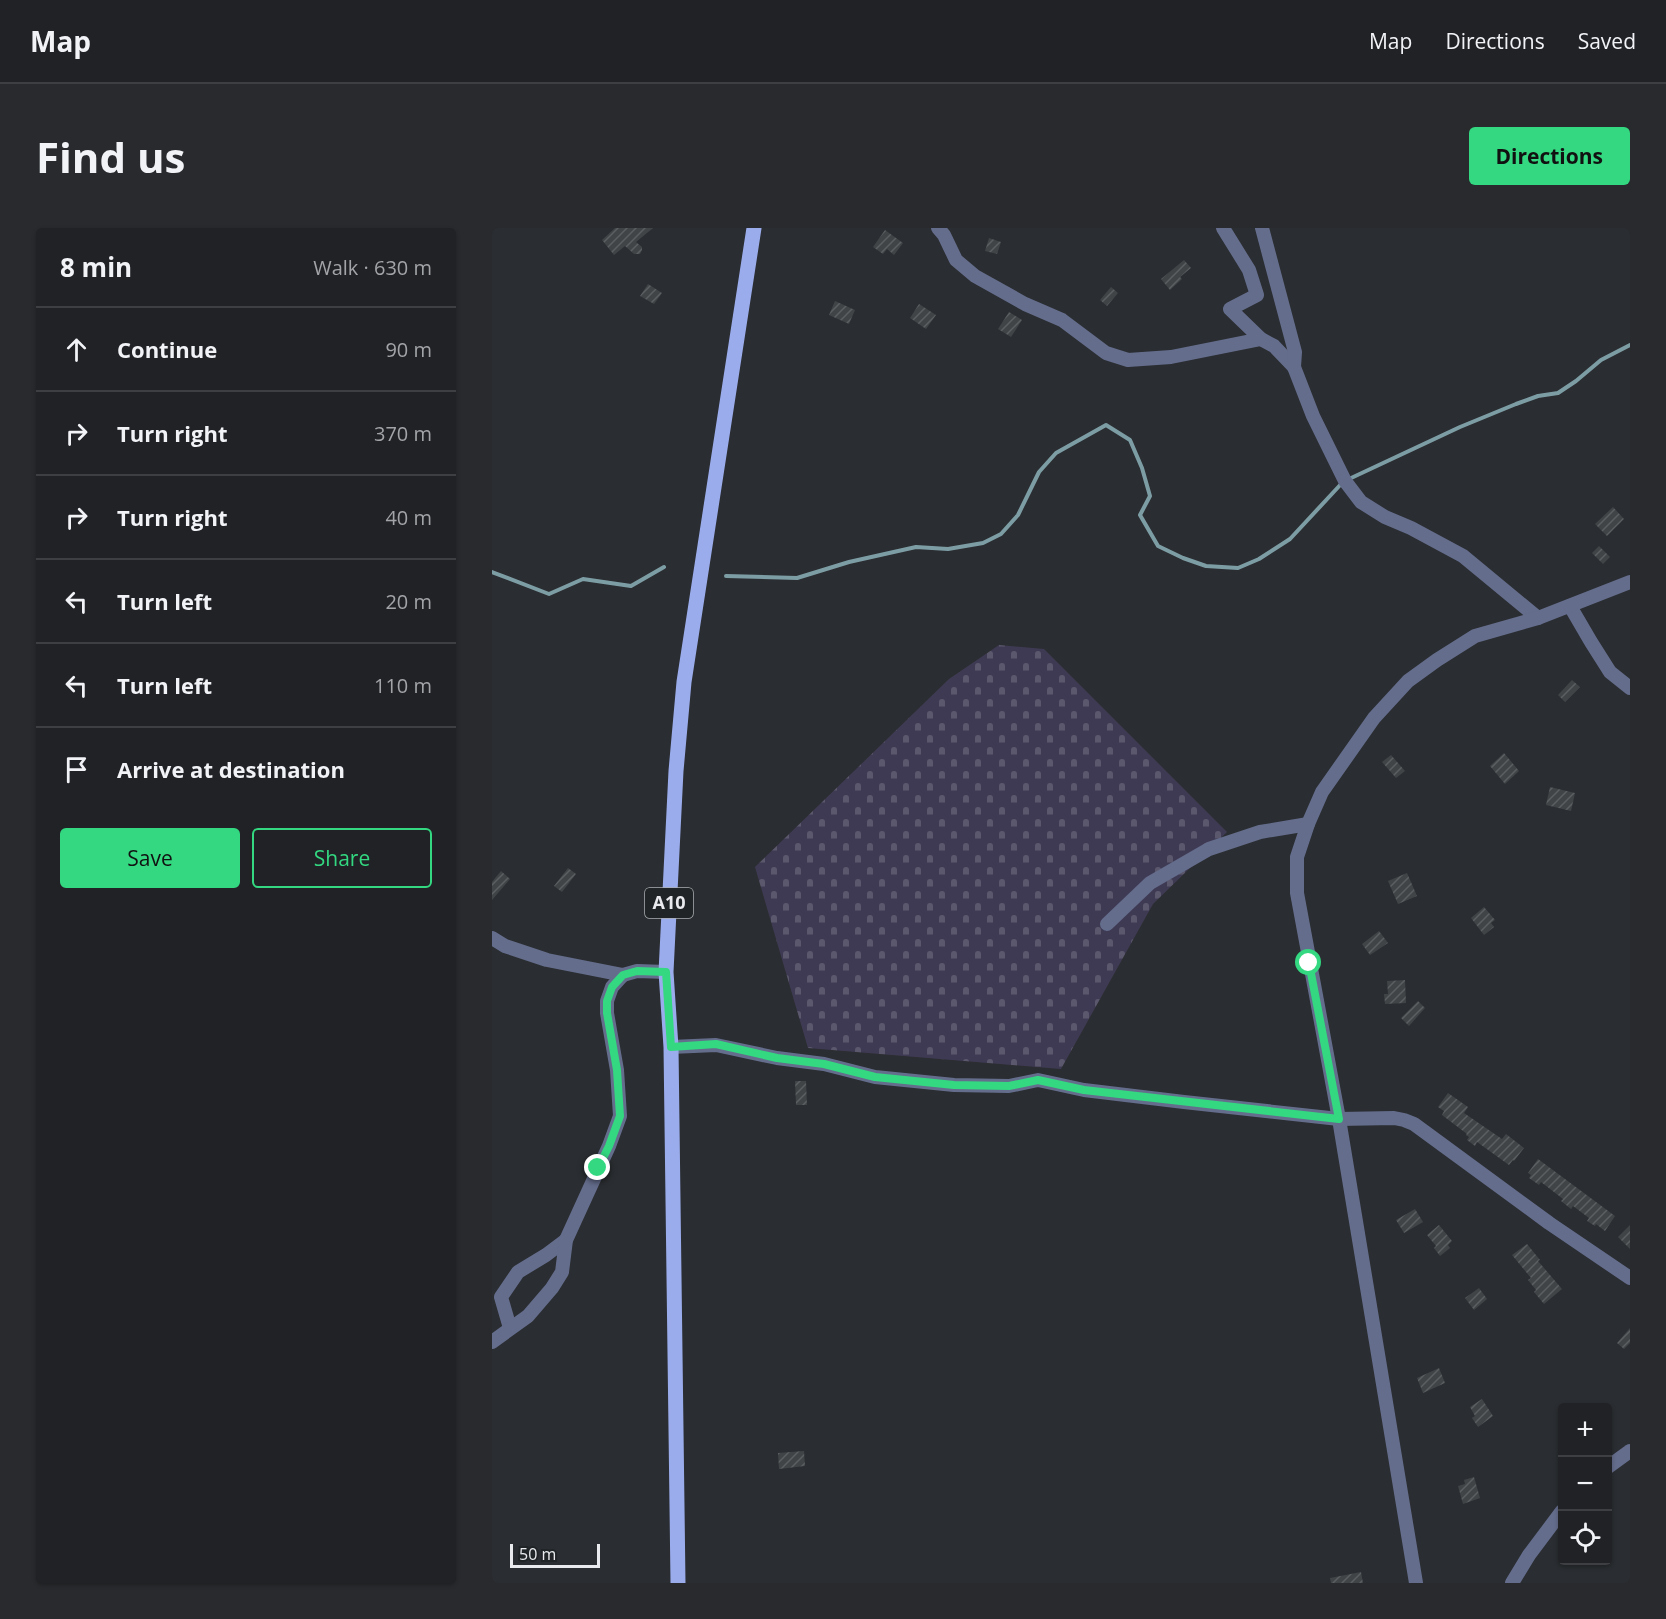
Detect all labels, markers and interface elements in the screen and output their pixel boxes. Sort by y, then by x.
text: Map [30,22,91,60]
text: Map [1369,27,1412,55]
text: Directions [1445,27,1545,55]
text: Saved [1578,27,1636,55]
button: Directions [1469,127,1630,185]
text: Find us [36,128,185,185]
text: 8 min [60,249,132,285]
text: Walk · 630 m [313,254,432,281]
icon: ahead [60,333,93,366]
text: Continue [117,334,217,364]
text: 90 m [385,336,432,363]
icon: right [60,417,93,450]
text: Turn right [117,418,228,448]
text: 370 m [374,420,432,447]
icon: right [60,501,93,534]
text: Turn right [117,502,228,532]
text: 40 m [385,504,432,531]
icon: left [60,585,93,618]
text: Turn left [117,586,212,616]
text: 20 m [385,588,432,615]
icon: left [60,669,93,702]
text: Turn left [117,670,212,700]
text: 110 m [374,672,432,699]
icon: arrive [60,753,93,786]
text: Arrive at destination [117,754,345,784]
button: Save [60,828,240,888]
button: Share [252,828,432,888]
road number: A10 [645,888,693,918]
route start [1295,949,1321,975]
route end [584,1154,610,1180]
map controls [1558,1403,1612,1565]
button: + [1558,1403,1612,1457]
button: − [1558,1457,1612,1511]
button: locate [1558,1511,1612,1565]
scale bar [510,1541,600,1568]
text: 50 m [519,1543,556,1565]

